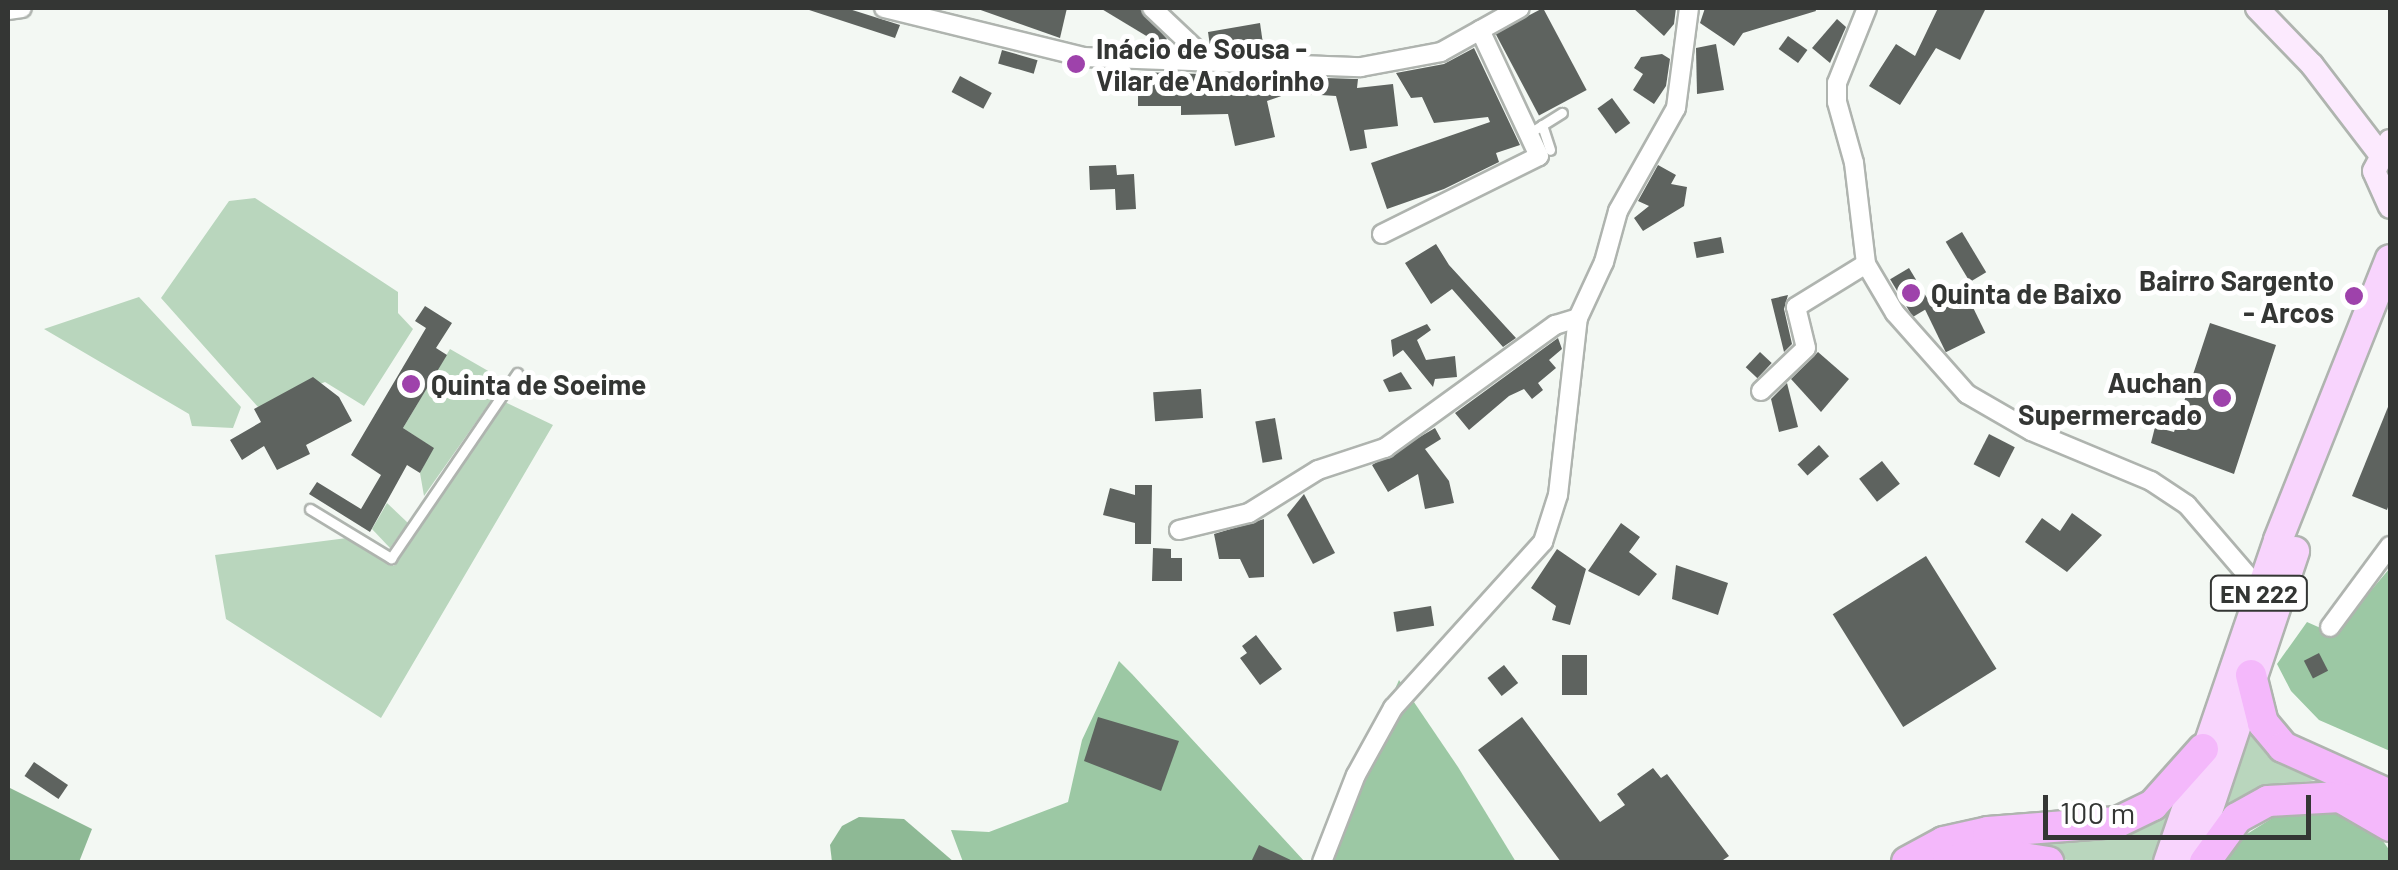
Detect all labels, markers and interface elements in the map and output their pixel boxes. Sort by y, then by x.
place label: Inácio de Sousa - Vilar de Andorinho [1096,31,1325,97]
marker: Inácio de Sousa - Vilar de Andorinho [1065,53,1087,75]
place label: Bairro Sargento - Arcos [2139,263,2334,329]
place label: Quinta de Baixo [1931,276,2122,310]
marker: Quinta de Baixo [1900,282,1922,304]
marker: Bairro Sargento - Arcos [2343,285,2365,307]
place label: Auchan Supermercado [2018,365,2202,431]
place label: Quinta de Soeime [431,367,646,401]
marker: Quinta de Soeime [400,373,422,395]
marker: Auchan Supermercado [2211,387,2233,409]
road number: EN 222 [2209,573,2309,613]
scale bar [2048,775,2316,837]
text: 100 m [2060,794,2135,830]

